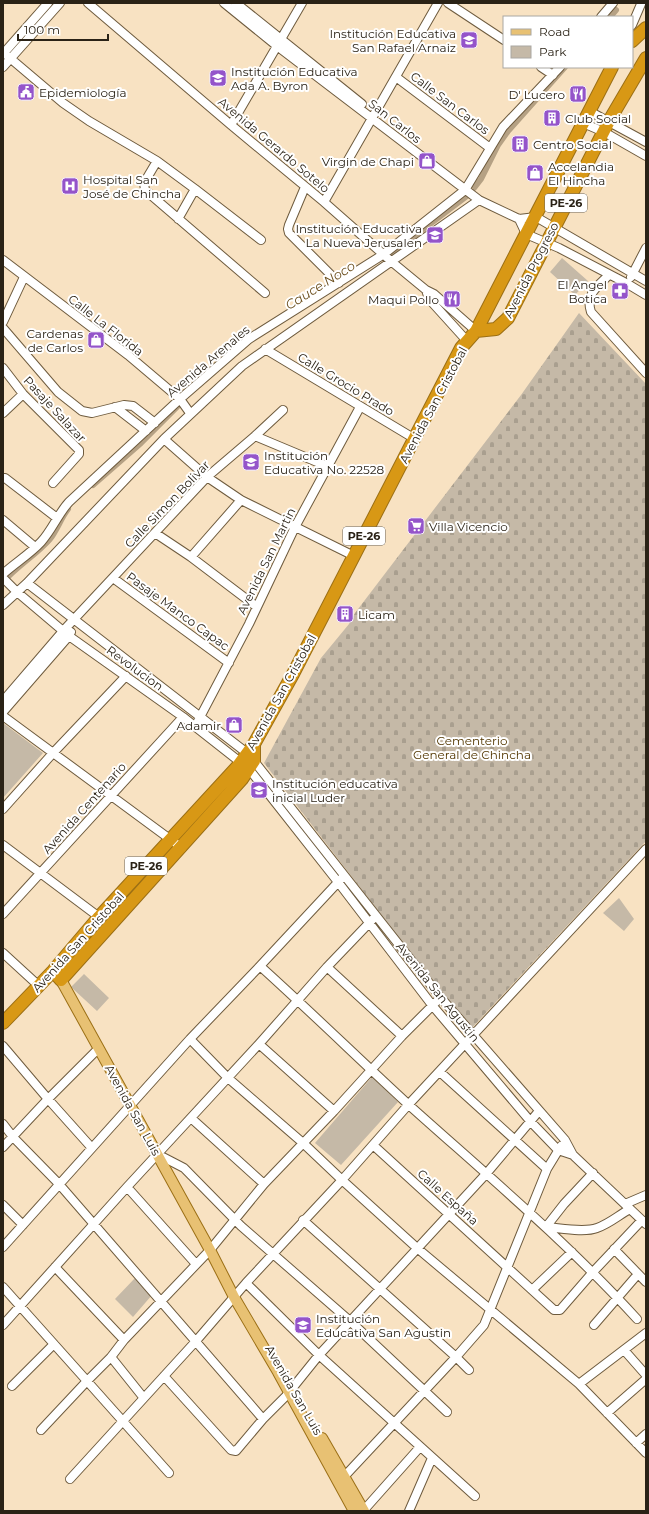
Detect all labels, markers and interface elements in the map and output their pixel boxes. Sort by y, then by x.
scale bar [18,16,108,42]
legend [503,16,633,68]
text: 100 m [24,22,60,37]
text: Road [539,24,570,39]
place label: Institución Educativa San Rafael Arnaiz [329,26,456,55]
school or university icon: Institución Educativa San Rafael Arnaiz [459,30,479,50]
text: Park [539,44,567,59]
place label: Institución Educativa Ada A. Byron [231,64,358,93]
school or university icon: Institución Educativa Ada A. Byron [208,68,228,88]
street label: Calle San Carlos [408,68,493,138]
public building icon: Epidemiología [16,82,36,102]
restaurant icon: D' Lucero [568,84,588,104]
place label: Epidemiología [39,85,127,100]
place label: D' Lucero [509,87,565,102]
street label: Avenida Gerardo Sotelo [215,94,333,196]
street label: San Carlos [366,96,424,146]
building icon: Club Social [542,108,562,128]
place label: Club Social [565,111,631,126]
building icon: Centro Social [510,134,530,154]
place label: Centro Social [533,137,612,152]
shop icon: Virgin de Chapi [417,151,437,171]
place label: Virgin de Chapi [322,154,414,169]
place label: Accelandia El Hincha [548,159,614,188]
shop icon: Accelandia El Hincha [525,163,545,183]
place label: Hospital San José de Chincha [82,172,181,201]
hospital icon: Hospital San José de Chincha [60,176,80,196]
road number: PE-26 [545,194,587,212]
street label: Avenida Progreso [500,220,562,320]
place label: Institución Educativa La Nueva Jerusalen [295,221,422,250]
school or university icon: Institución Educativa La Nueva Jerusalen [425,225,445,245]
water label: Cauce Noco [282,257,358,313]
place label: El Angel Botica [557,277,607,306]
pharmacy icon: El Angel Botica [610,281,630,301]
restaurant icon: Maqui Pollo [442,289,462,309]
street label: Calle La Florida [65,291,147,359]
place label: Maqui Pollo [368,292,439,307]
street label: Avenida Arenales [163,322,253,400]
place label: Cardenas de Carlos [26,326,83,355]
shop icon: Cardenas de Carlos [86,330,106,350]
street label: Avenida San Cristobal [396,344,470,466]
street label: Calle Grocio Prado [295,349,397,419]
street label: Pasaje Salazar [21,373,90,445]
place label: Institución Educativa No. 22528 [264,448,385,477]
school or university icon: Institución Educativa No. 22528 [241,452,261,472]
street label: Calle Simon Bolivar [121,457,213,551]
street label: Avenida San Martin [234,505,298,617]
supermarket icon: Villa Vicencio [406,516,426,536]
place label: Villa Vicencio [429,519,508,534]
road number: PE-26 [343,527,385,545]
street label: Pasaje Manco Capac [124,569,233,654]
building icon: Licam [335,604,355,624]
place label: Licam [358,607,395,622]
street label: Avenida San Cristobal [243,631,319,753]
street label: Revolucion [104,642,166,694]
shop icon: Adamir [224,715,244,735]
place label: Adamir [176,718,221,733]
park label: Cementerio General de Chincha [413,733,531,762]
street label: Avenida Centenario [39,759,129,857]
place label: Institución educativa inicial Luder [272,776,398,805]
school or university icon: Institución educativa inicial Luder [249,780,269,800]
road number: PE-26 [125,857,167,875]
street label: Avenida San Cristobal [29,889,127,995]
street label: Avenida San Agustin [393,939,483,1045]
street label: Avenida San Luis [102,1062,164,1158]
street label: Calle España [415,1166,481,1228]
place label: Institución Educativa San Agustin [316,1311,451,1340]
school or university icon: Institución Educativa San Agustin [293,1315,313,1335]
street label: Avenida San Luis [262,1342,326,1438]

